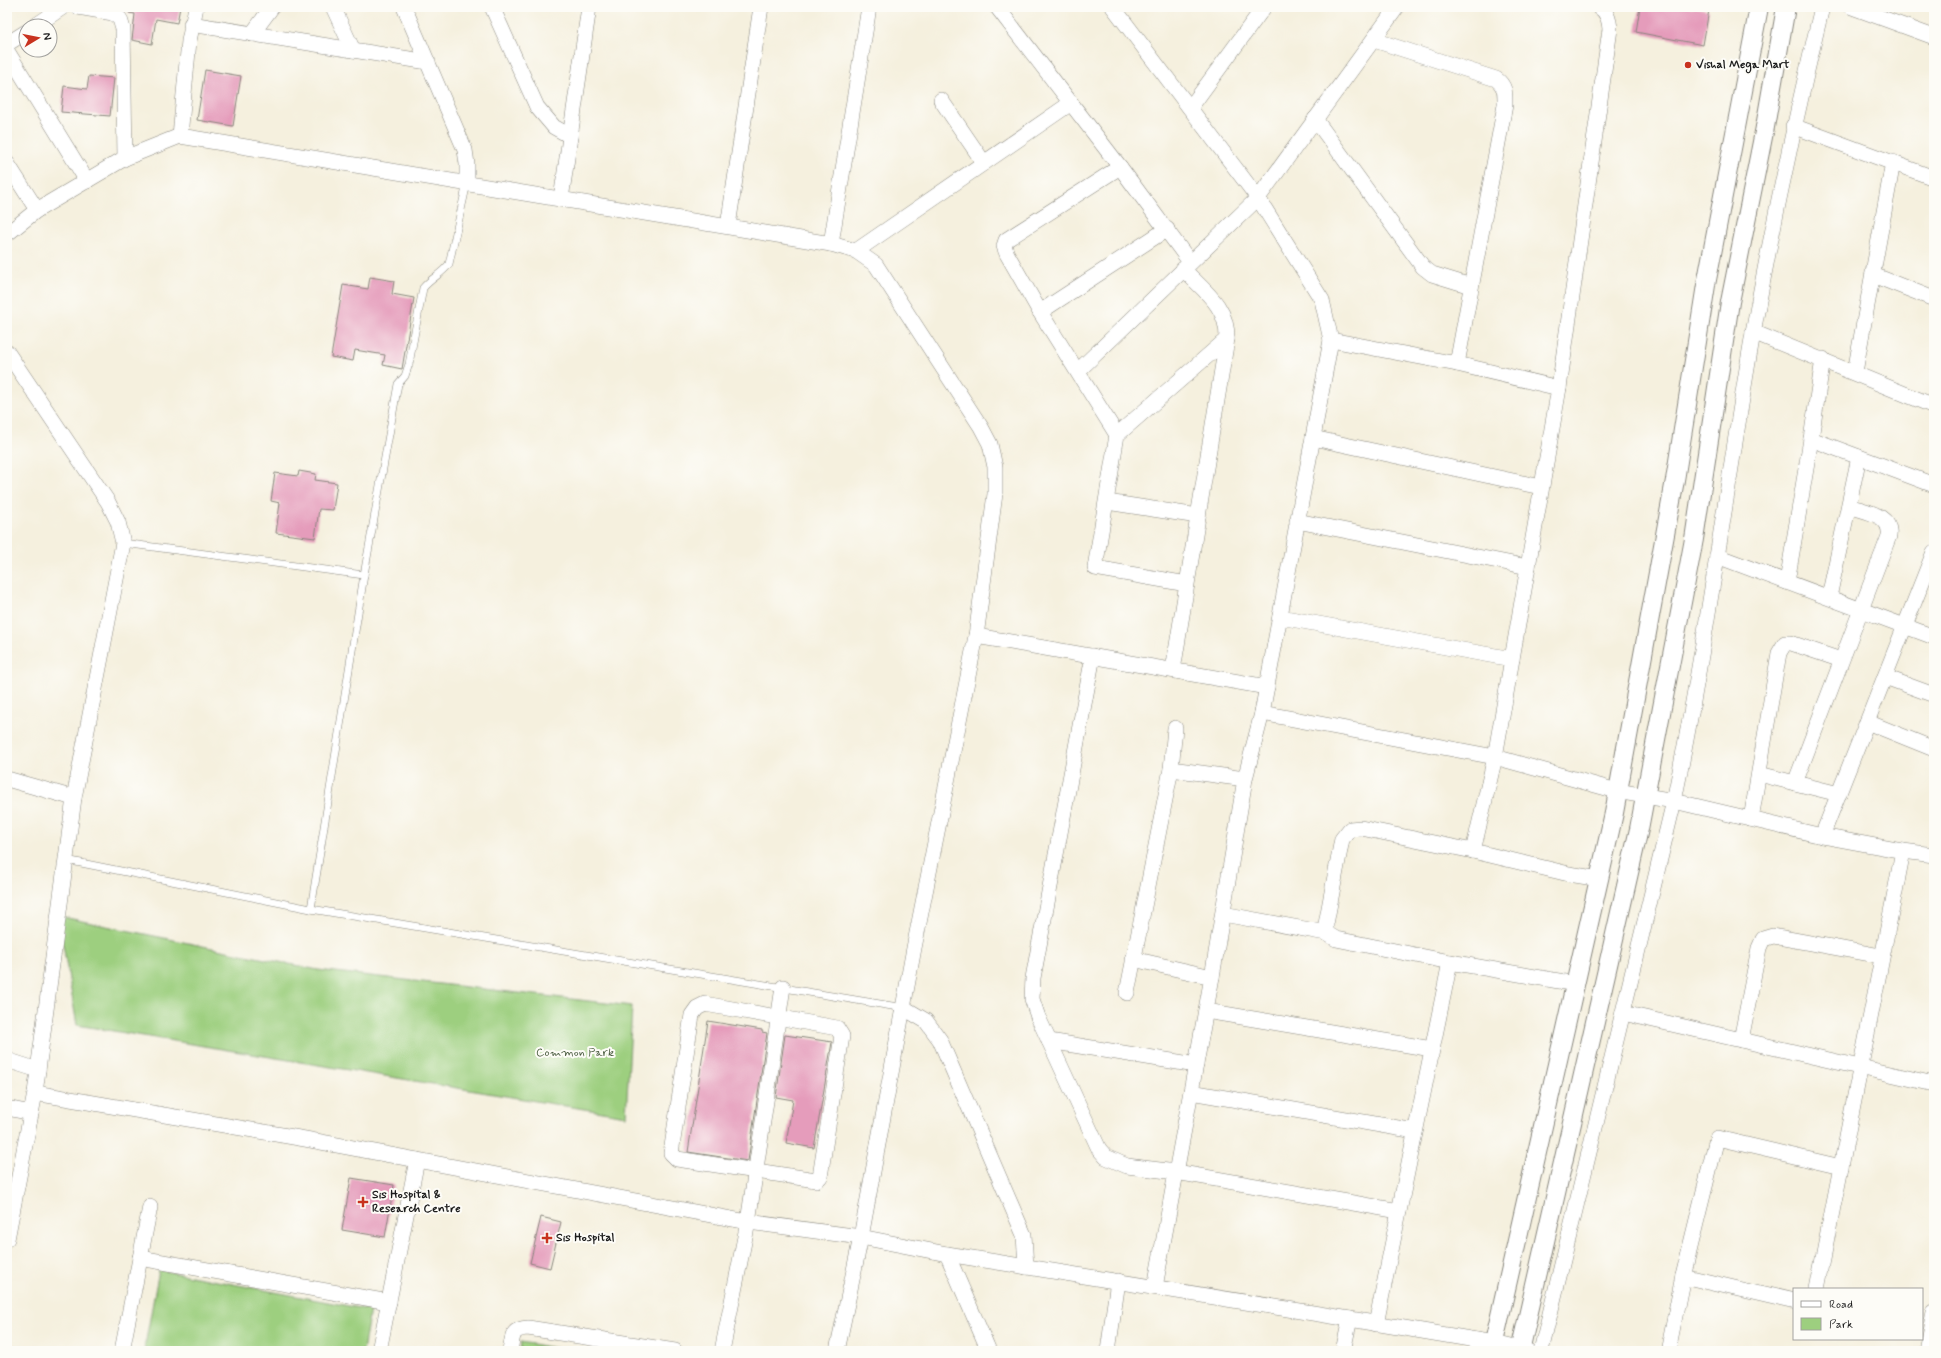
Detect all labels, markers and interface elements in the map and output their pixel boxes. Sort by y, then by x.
north arrow [18,18,58,58]
text: N [39,32,54,41]
place label: Vishal Mega Mart [1696,57,1790,74]
marker: Vishal Mega Mart [1683,60,1693,70]
park label: Common Park [536,1045,614,1061]
place label: Sis Hospital & Research Centre [372,1187,461,1217]
marker: Sis Hospital & Research Centre [357,1196,369,1208]
place label: Sis Hospital [556,1230,615,1246]
marker: Sis Hospital [541,1232,553,1244]
legend [1793,1288,1923,1340]
text: Road [1829,1297,1853,1313]
text: Park [1829,1317,1853,1333]

